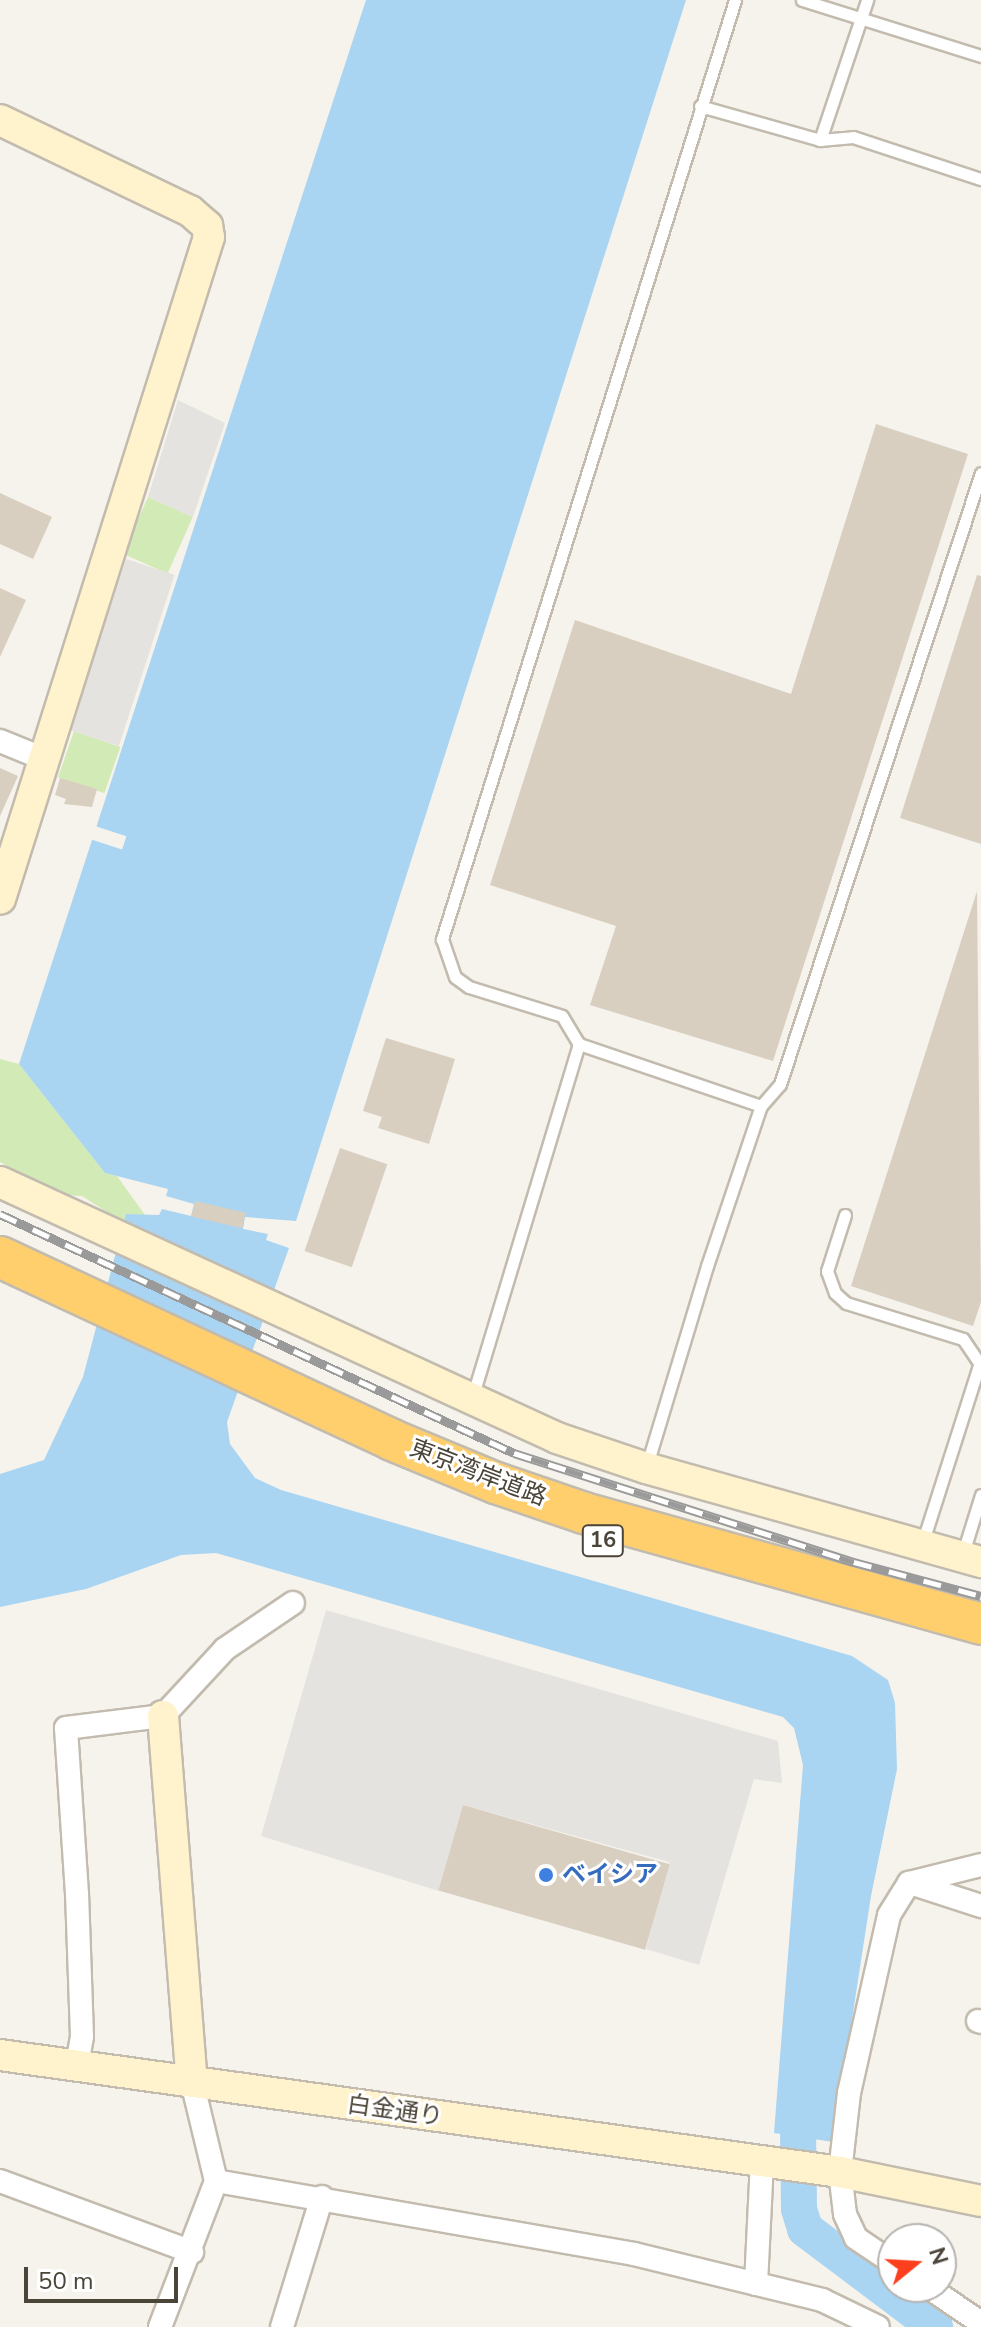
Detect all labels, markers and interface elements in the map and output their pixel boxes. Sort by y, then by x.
street label: 東京湾岸道路 [406,1434,550,1512]
road number: 16 [581,1523,625,1559]
place label: ベイシア [562,1861,658,1889]
marker: ベイシア [537,1866,555,1884]
street label: 白金通り [345,2090,445,2132]
north arrow [877,2223,957,2303]
text: N [921,2244,955,2269]
scale bar [28,2251,182,2301]
text: 50 m [38,2265,94,2297]

